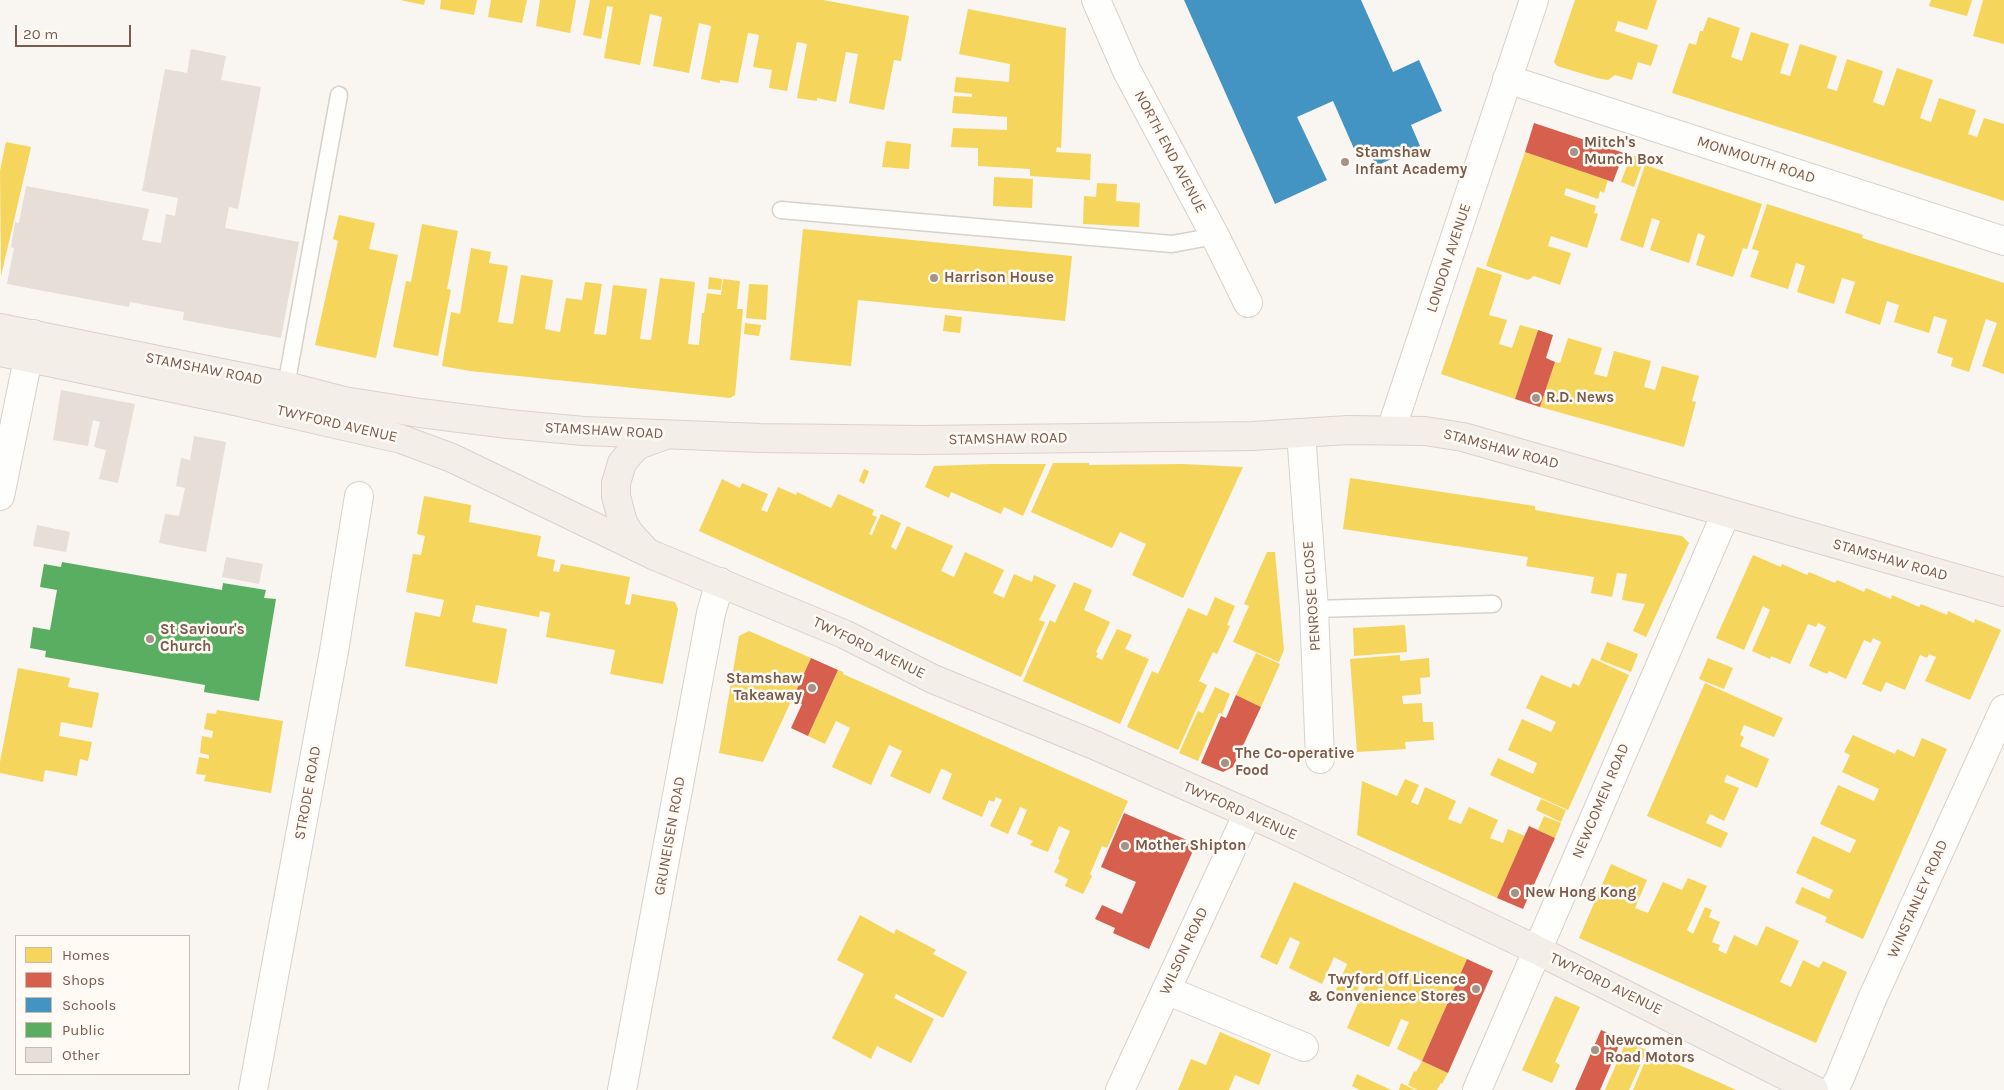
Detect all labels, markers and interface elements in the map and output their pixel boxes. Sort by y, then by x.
scale bar [18,15,134,47]
text: 20 m [23,25,58,43]
street label: NORTH END AVENUE [1130,88,1210,216]
street label: MONMOUTH ROAD [1695,132,1817,188]
place label: Mitch's Munch Box [1584,134,1663,169]
place label: Stamshaw Infant Academy [1355,144,1467,179]
marker: Mitch's Munch Box [1568,146,1580,158]
marker: Stamshaw Infant Academy [1339,156,1351,168]
street label: LONDON AVENUE [1423,201,1475,315]
place label: Harrison House [944,269,1054,287]
marker: Harrison House [928,272,940,284]
street label: STAMSHAW ROAD [144,349,264,389]
place label: R.D. News [1546,389,1614,407]
marker: R.D. News [1530,392,1542,404]
street label: TWYFORD AVENUE [275,401,399,447]
street label: STAMSHAW ROAD [544,419,664,443]
street label: STAMSHAW ROAD [1441,425,1561,473]
street label: STAMSHAW ROAD [948,429,1068,449]
street label: STAMSHAW ROAD [1830,535,1950,585]
street label: PENROSE CLOSE [1299,540,1325,652]
street label: TWYFORD AVENUE [810,613,928,683]
place label: St Saviour's Church [160,621,245,656]
marker: St Saviour's Church [144,633,156,645]
place label: Stamshaw Takeaway [726,670,802,705]
marker: Stamshaw Takeaway [806,682,818,694]
street label: NEWCOMEN ROAD [1569,741,1633,861]
street label: STRODE ROAD [291,745,325,841]
place label: The Co-operative Food [1235,745,1354,780]
marker: The Co-operative Food [1219,757,1231,769]
street label: GRUNEISEN ROAD [651,775,689,897]
street label: TWYFORD AVENUE [1180,778,1300,844]
place label: Mother Shipton [1135,837,1246,855]
street label: WINSTANLEY ROAD [1884,837,1952,961]
marker: Mother Shipton [1119,840,1131,852]
place label: New Hong Kong [1525,884,1636,902]
marker: New Hong Kong [1509,887,1521,899]
street label: WILSON ROAD [1156,904,1212,998]
legend [15,935,190,1075]
text: Homes [62,946,110,964]
street label: TWYFORD AVENUE [1547,949,1665,1019]
text: Shops [62,971,105,989]
place label: Twyford Off Licence & Convenience Stores [1308,971,1466,1006]
marker: Twyford Off Licence & Convenience Stores [1470,983,1482,995]
text: Schools [62,996,116,1014]
text: Public [62,1021,105,1039]
place label: Newcomen Road Motors [1605,1032,1695,1067]
marker: Newcomen Road Motors [1589,1044,1601,1056]
text: Other [62,1046,100,1064]

